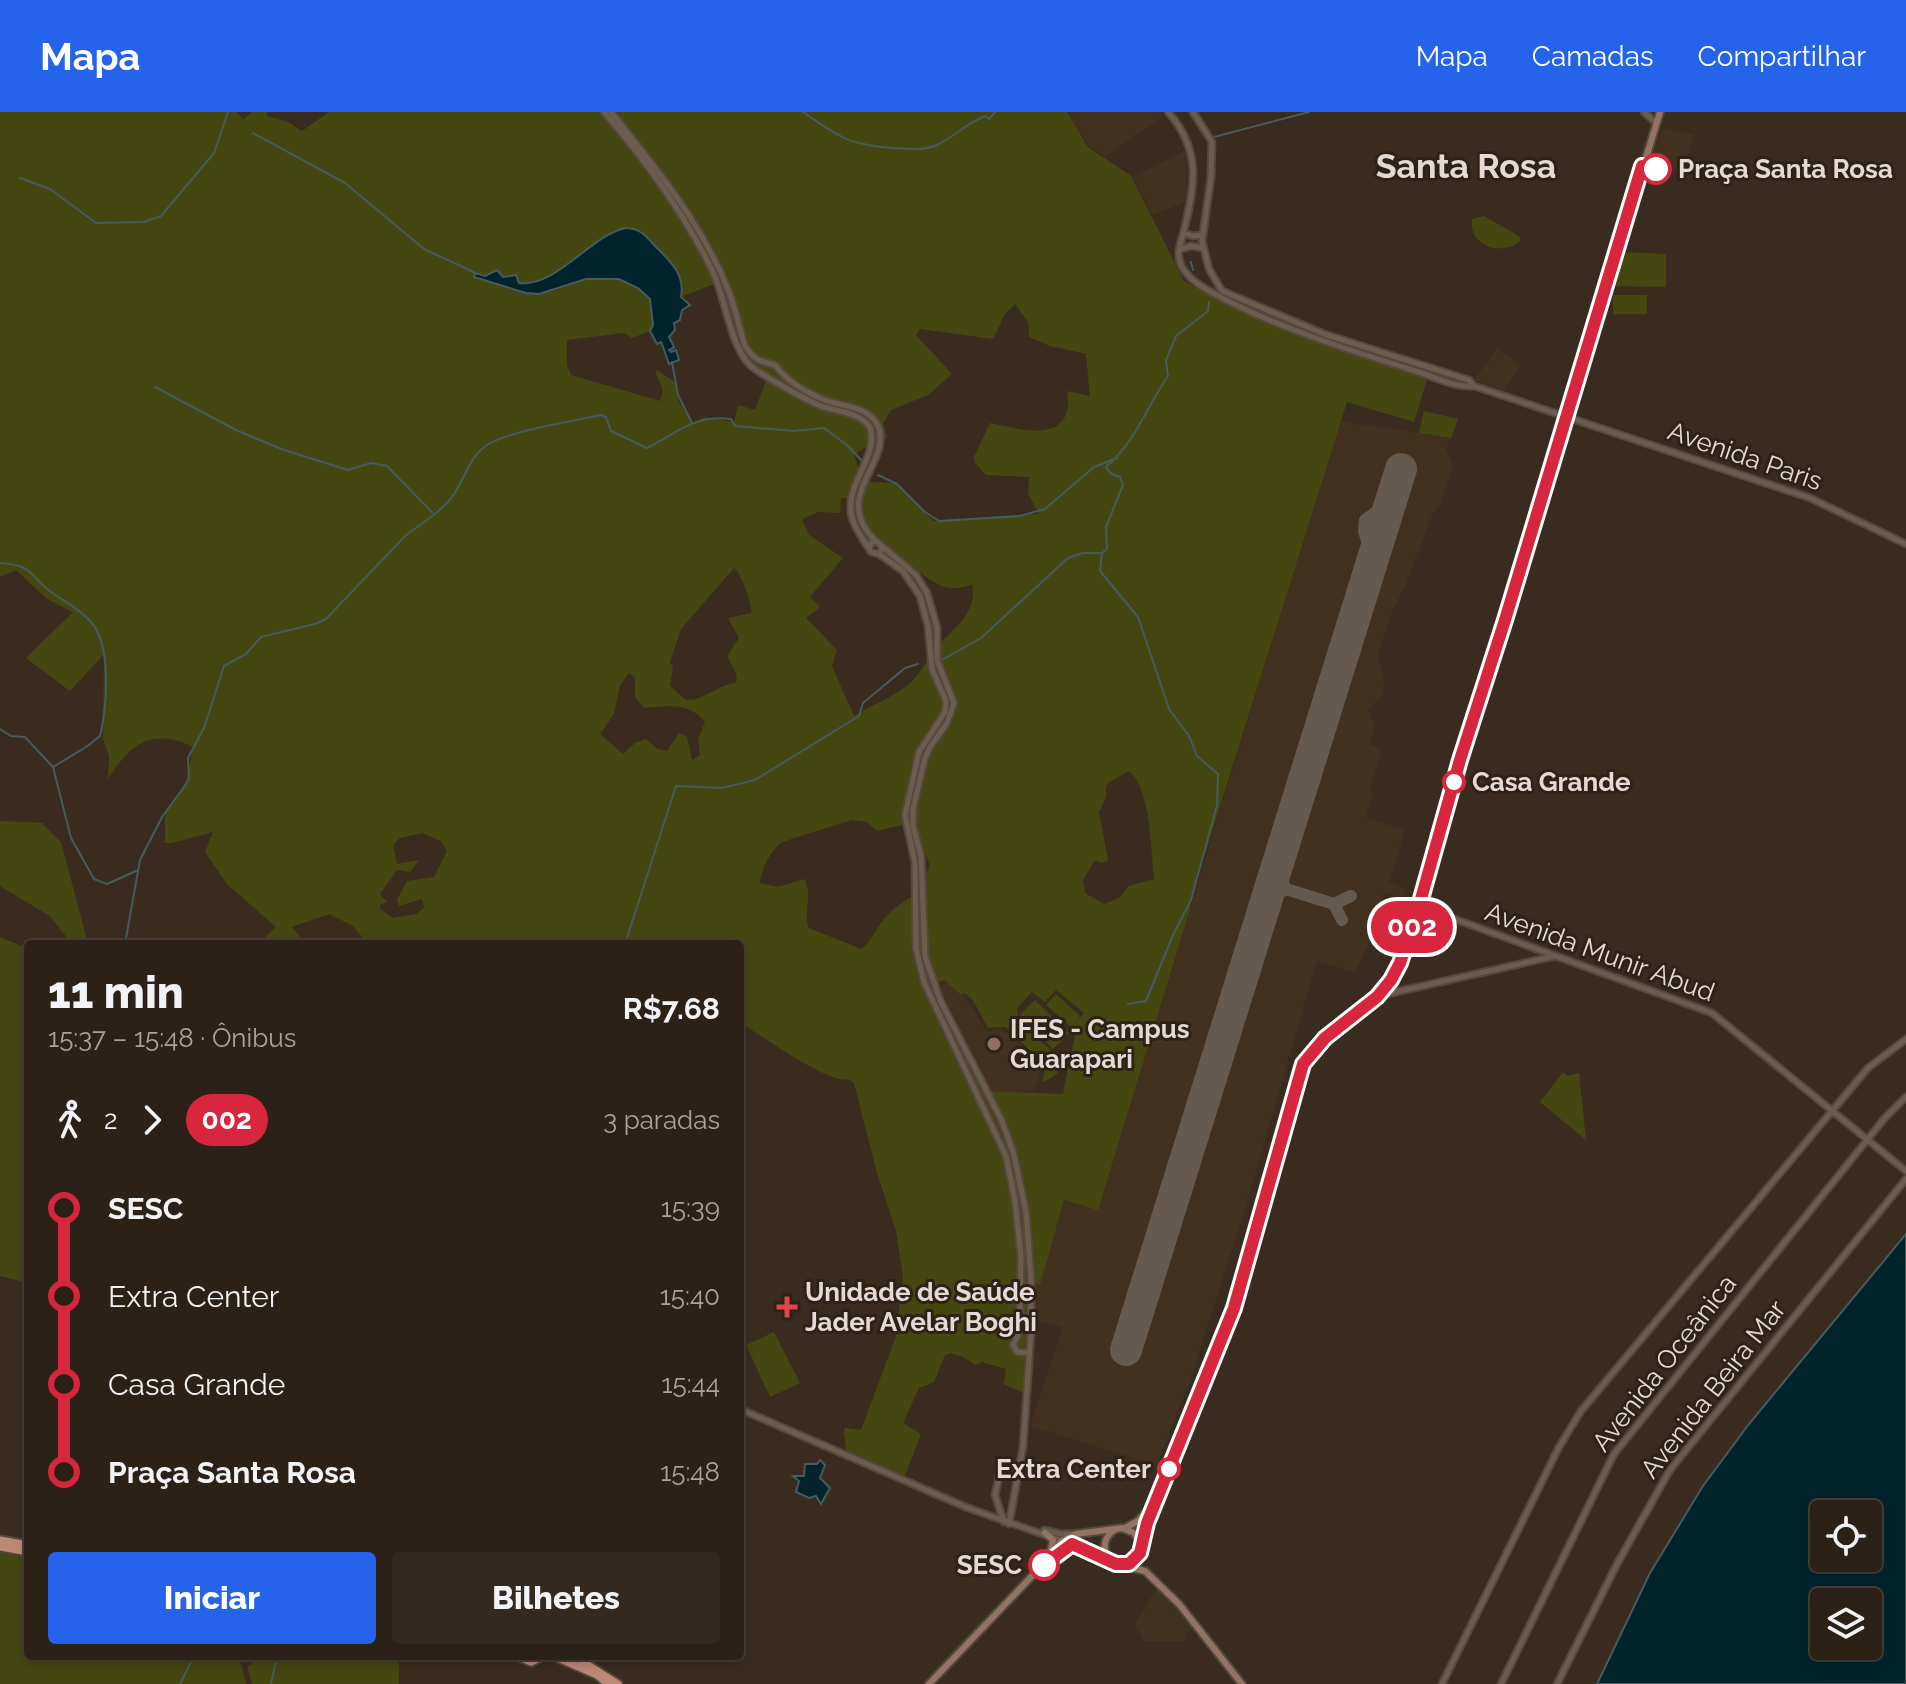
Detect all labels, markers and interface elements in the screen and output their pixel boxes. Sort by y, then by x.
text: Mapa [40,34,140,79]
text: Mapa [1416,40,1488,73]
text: Camadas [1532,40,1654,73]
text: Compartilhar [1698,40,1866,73]
district label: Santa Rosa [1376,146,1556,186]
marker: Praça Santa Rosa [1641,154,1671,184]
place label: Praça Santa Rosa [1678,154,1893,184]
street label: Avenida Paris [1664,416,1826,496]
place label: Casa Grande [1472,767,1631,797]
marker: Casa Grande [1443,771,1465,793]
street label: Avenida Munir Abud [1481,897,1719,1007]
line badge: 002 [1366,901,1458,953]
text: 002 [1387,910,1437,943]
text: 11 min [48,967,184,1018]
text: R$7.68 [623,991,720,1026]
place label: IFES - Campus Guarapari [1010,1014,1190,1074]
text: 15:37 – 15:48 · Ônibus [48,1023,296,1053]
marker: IFES - Campus Guarapari [985,1035,1003,1053]
icon: walk [48,1098,92,1142]
icon: forward [130,1098,174,1142]
text: 002 [202,1103,252,1136]
text: 2 [104,1105,118,1135]
text: 3 paradas [603,1105,720,1135]
text: SESC [108,1191,183,1226]
text: 15:39 [661,1193,720,1223]
street label: Avenida Oceânica [1586,1269,1742,1457]
place label: Unidade de Saúde Jader Avelar Boghi [805,1277,1037,1337]
text: Extra Center [108,1279,279,1314]
text: 15:40 [660,1281,720,1311]
street label: Avenida Beira Mar [1634,1294,1792,1484]
marker: Unidade de Saúde Jader Avelar Boghi [776,1296,798,1318]
text: Casa Grande [108,1367,285,1402]
text: 15:44 [661,1369,720,1399]
place label: Extra Center [996,1454,1151,1484]
text: Praça Santa Rosa [108,1455,356,1490]
text: 15:48 [660,1457,720,1487]
marker: Extra Center [1158,1458,1180,1480]
map controls [1810,1500,1882,1660]
button: locate [1810,1500,1882,1572]
place label: SESC [957,1550,1022,1580]
marker: SESC [1029,1550,1059,1580]
button: Iniciar [48,1552,376,1644]
button: Bilhetes [392,1552,720,1644]
button: layers [1810,1588,1882,1660]

